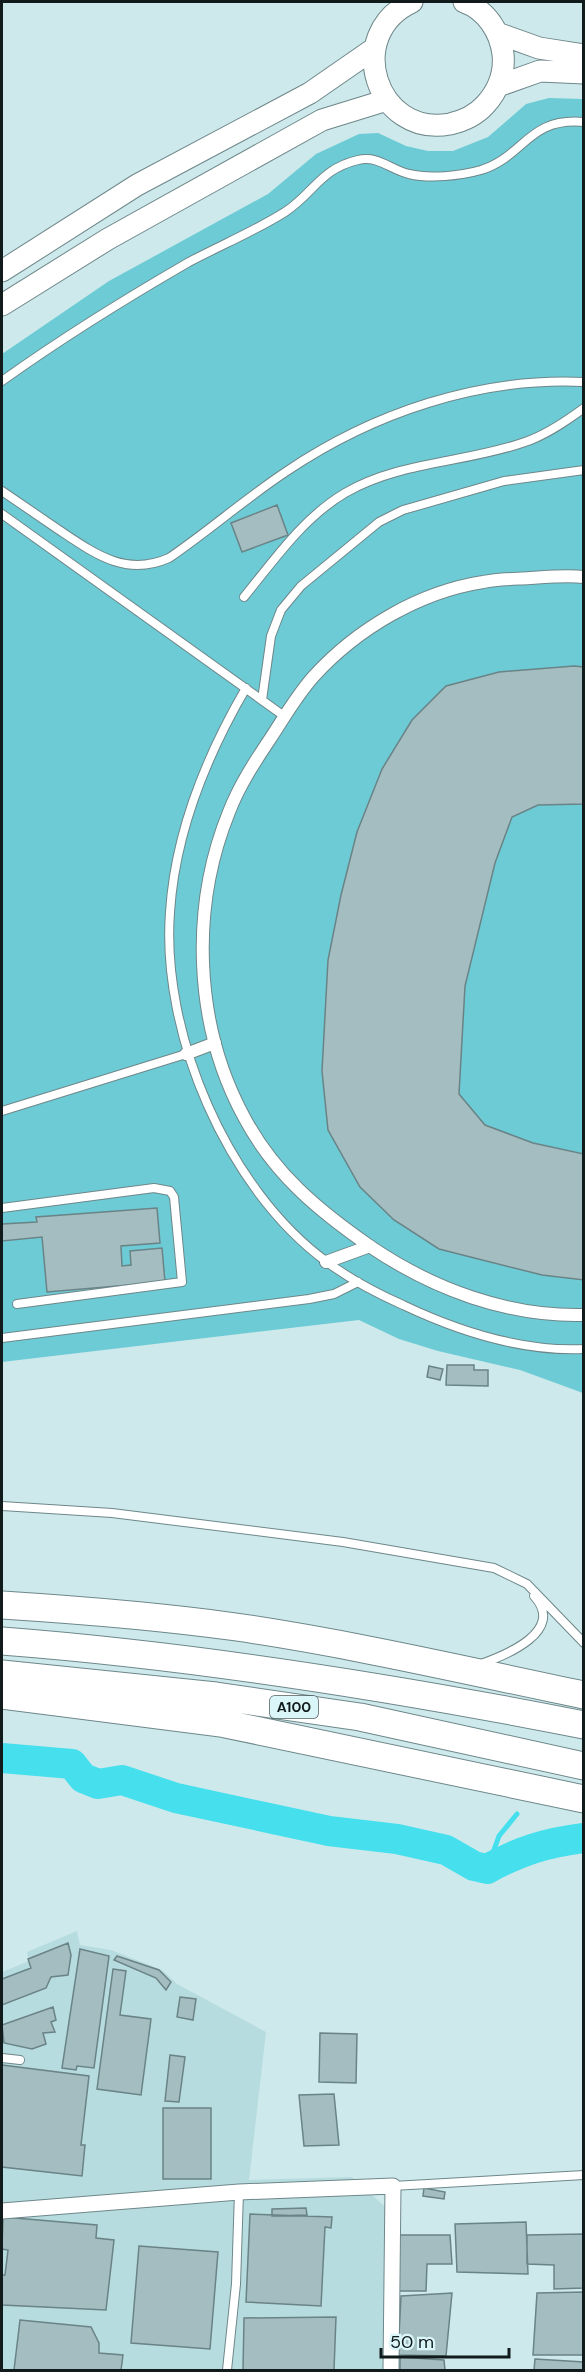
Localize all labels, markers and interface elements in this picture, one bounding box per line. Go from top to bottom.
road number: A100 [270,1696,318,1718]
scale bar [381,2321,508,2359]
text: 50 m [390,2330,434,2354]

